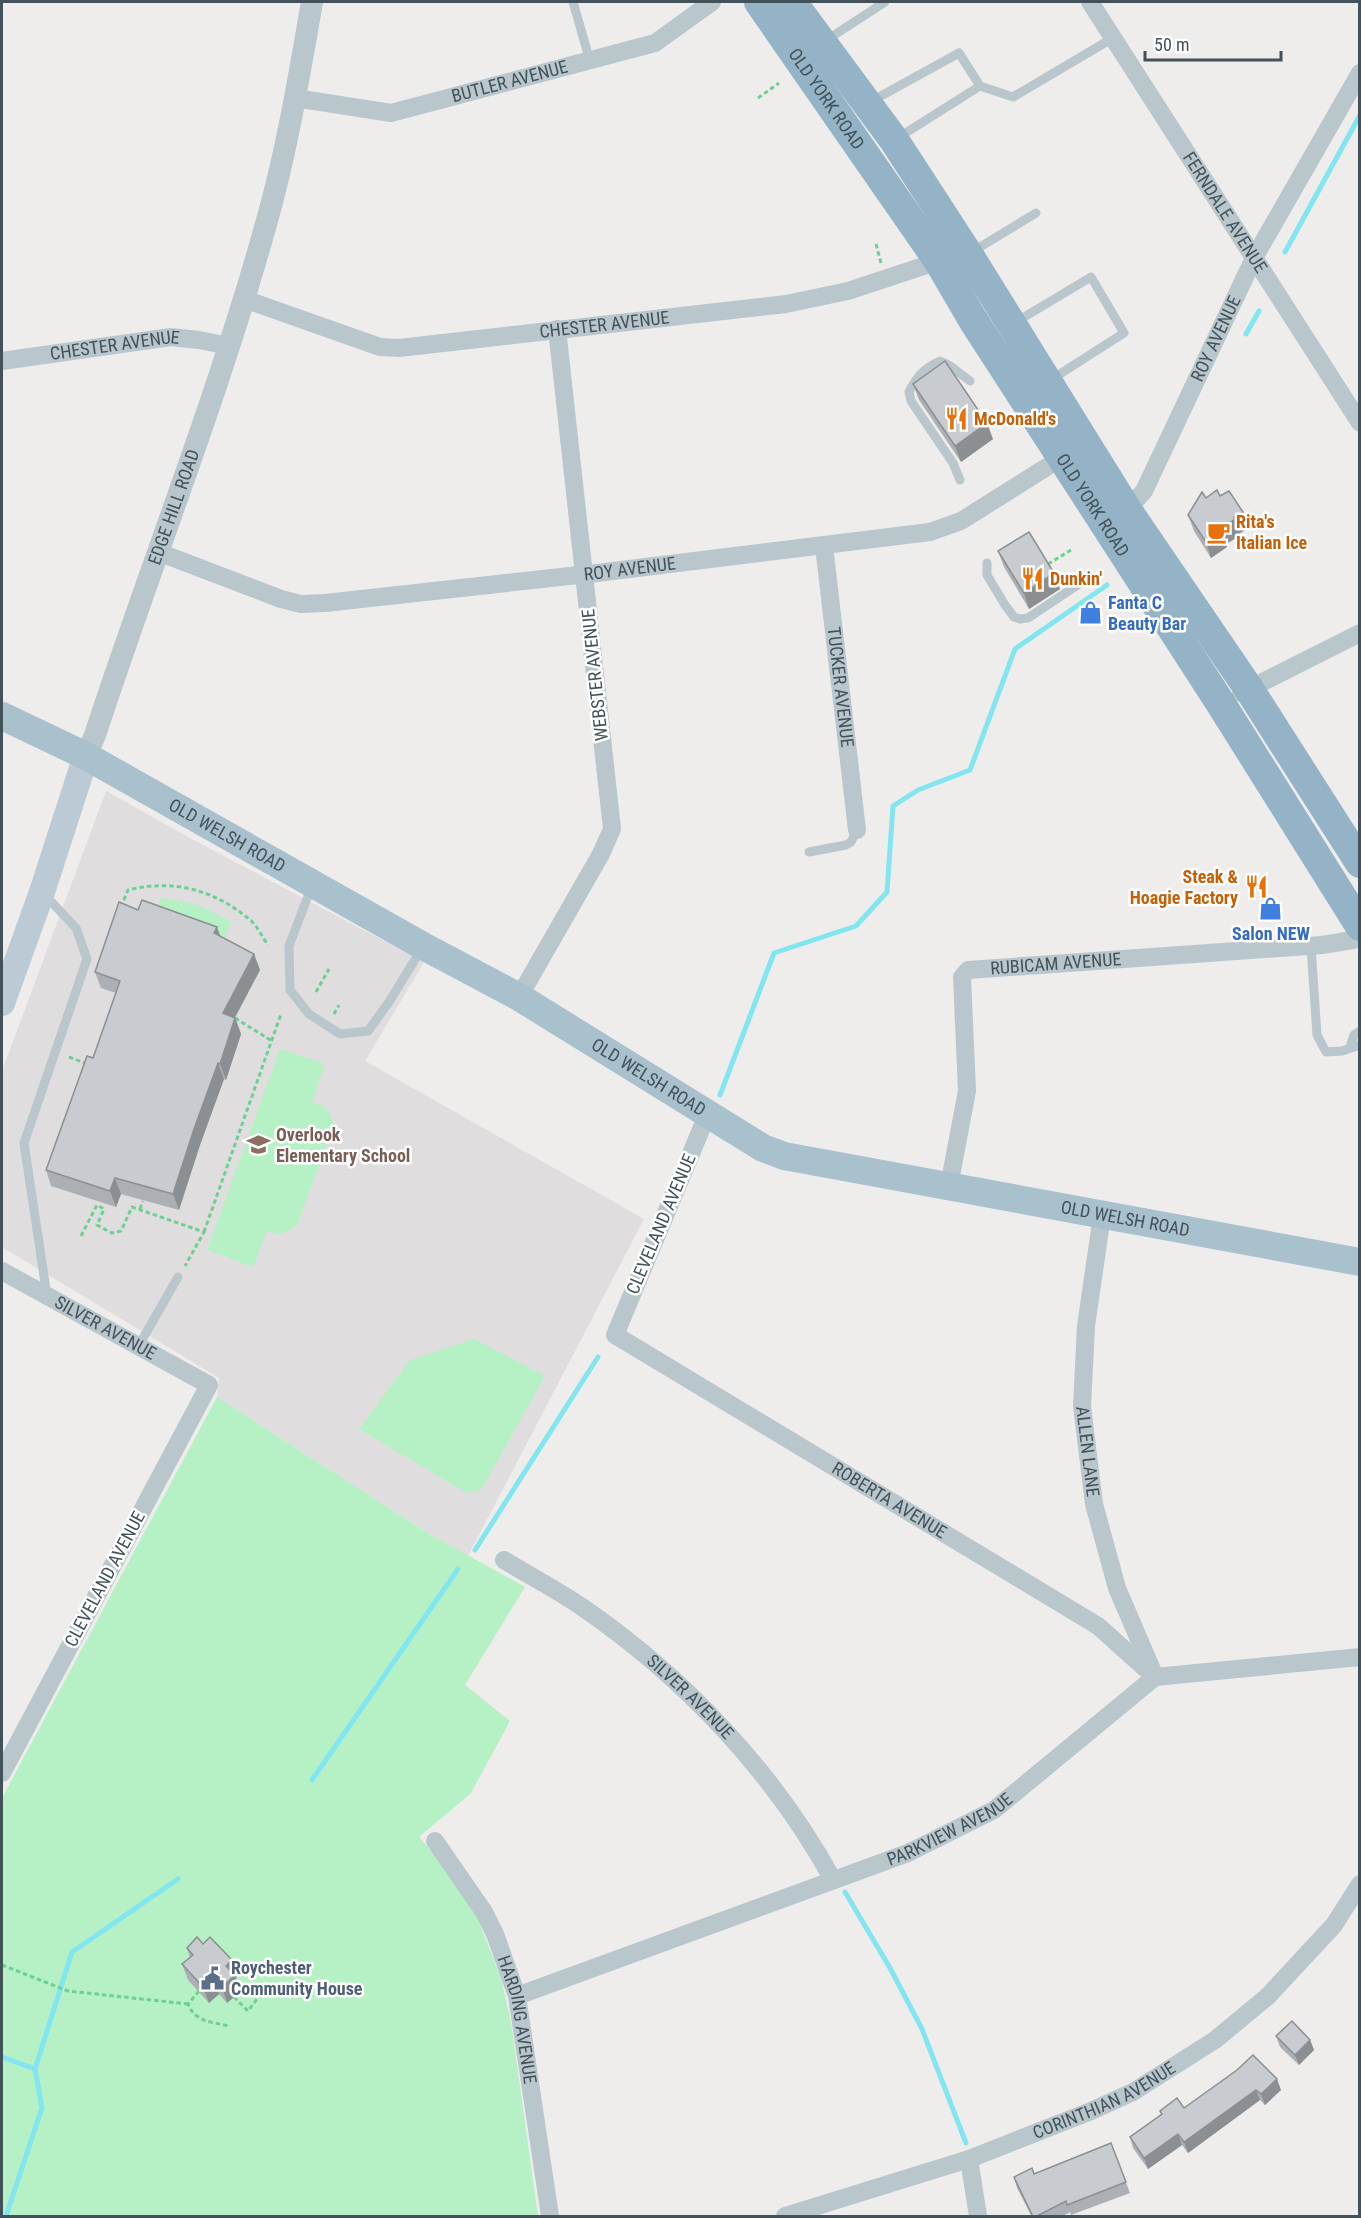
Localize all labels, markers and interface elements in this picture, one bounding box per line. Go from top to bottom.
scale bar [1145,24,1282,62]
text: 50 m [1154,34,1189,55]
street label: OLD YORK ROAD [784,44,869,153]
street label: BUTLER AVENUE [449,56,570,106]
street label: FERNDALE AVENUE [1179,148,1272,277]
street label: ROY AVENUE [1186,292,1245,385]
street label: CHESTER AVENUE [538,306,670,342]
street label: CHESTER AVENUE [49,326,181,364]
restaurant icon: McDonald's [943,406,969,432]
place label: McDonald's [974,408,1056,429]
street label: EDGE HILL ROAD [143,447,203,567]
street label: OLD YORK ROAD [1052,450,1134,560]
place label: Rita's Italian Ice [1236,511,1308,553]
cafe icon: Rita's Italian Ice [1205,519,1231,545]
street label: ROY AVENUE [583,552,677,584]
restaurant icon: Dunkin' [1019,566,1045,592]
place label: Dunkin' [1050,568,1102,589]
place label: Fanta C Beauty Bar [1108,592,1186,634]
shop icon: Fanta C Beauty Bar [1077,600,1103,626]
street label: WEBSTER AVENUE [577,608,612,742]
street label: TUCKER AVENUE [823,626,858,748]
street label: OLD WELSH ROAD [165,794,289,876]
place label: Steak & Hoagie Factory [1130,866,1239,908]
restaurant icon: Steak & Hoagie Factory [1243,874,1269,900]
shop icon: Salon NEW [1258,895,1284,921]
place label: Salon NEW [1232,923,1311,944]
street label: RUBICAM AVENUE [990,948,1122,978]
street label: OLD WELSH ROAD [588,1033,710,1120]
place label: Overlook Elementary School [276,1124,410,1166]
school or university icon: Overlook Elementary School [245,1132,271,1158]
street label: CLEVELAND AVENUE [622,1150,700,1297]
street label: OLD WELSH ROAD [1059,1196,1191,1240]
street label: SILVER AVENUE [51,1291,160,1364]
street label: ALLEN LANE [1072,1405,1104,1498]
street label: ROBERTA AVENUE [828,1457,951,1542]
street label: CLEVELAND AVENUE [60,1507,149,1650]
street label: SILVER AVENUE [643,1650,738,1743]
street label: PARKVIEW AVENUE [884,1788,1017,1870]
street label: HARDING AVENUE [493,1953,541,2085]
place label: Roychester Community House [231,1957,363,1999]
public building icon: Roychester Community House [200,1965,226,1991]
street label: CORINTHIAN AVENUE [1030,2057,1179,2143]

